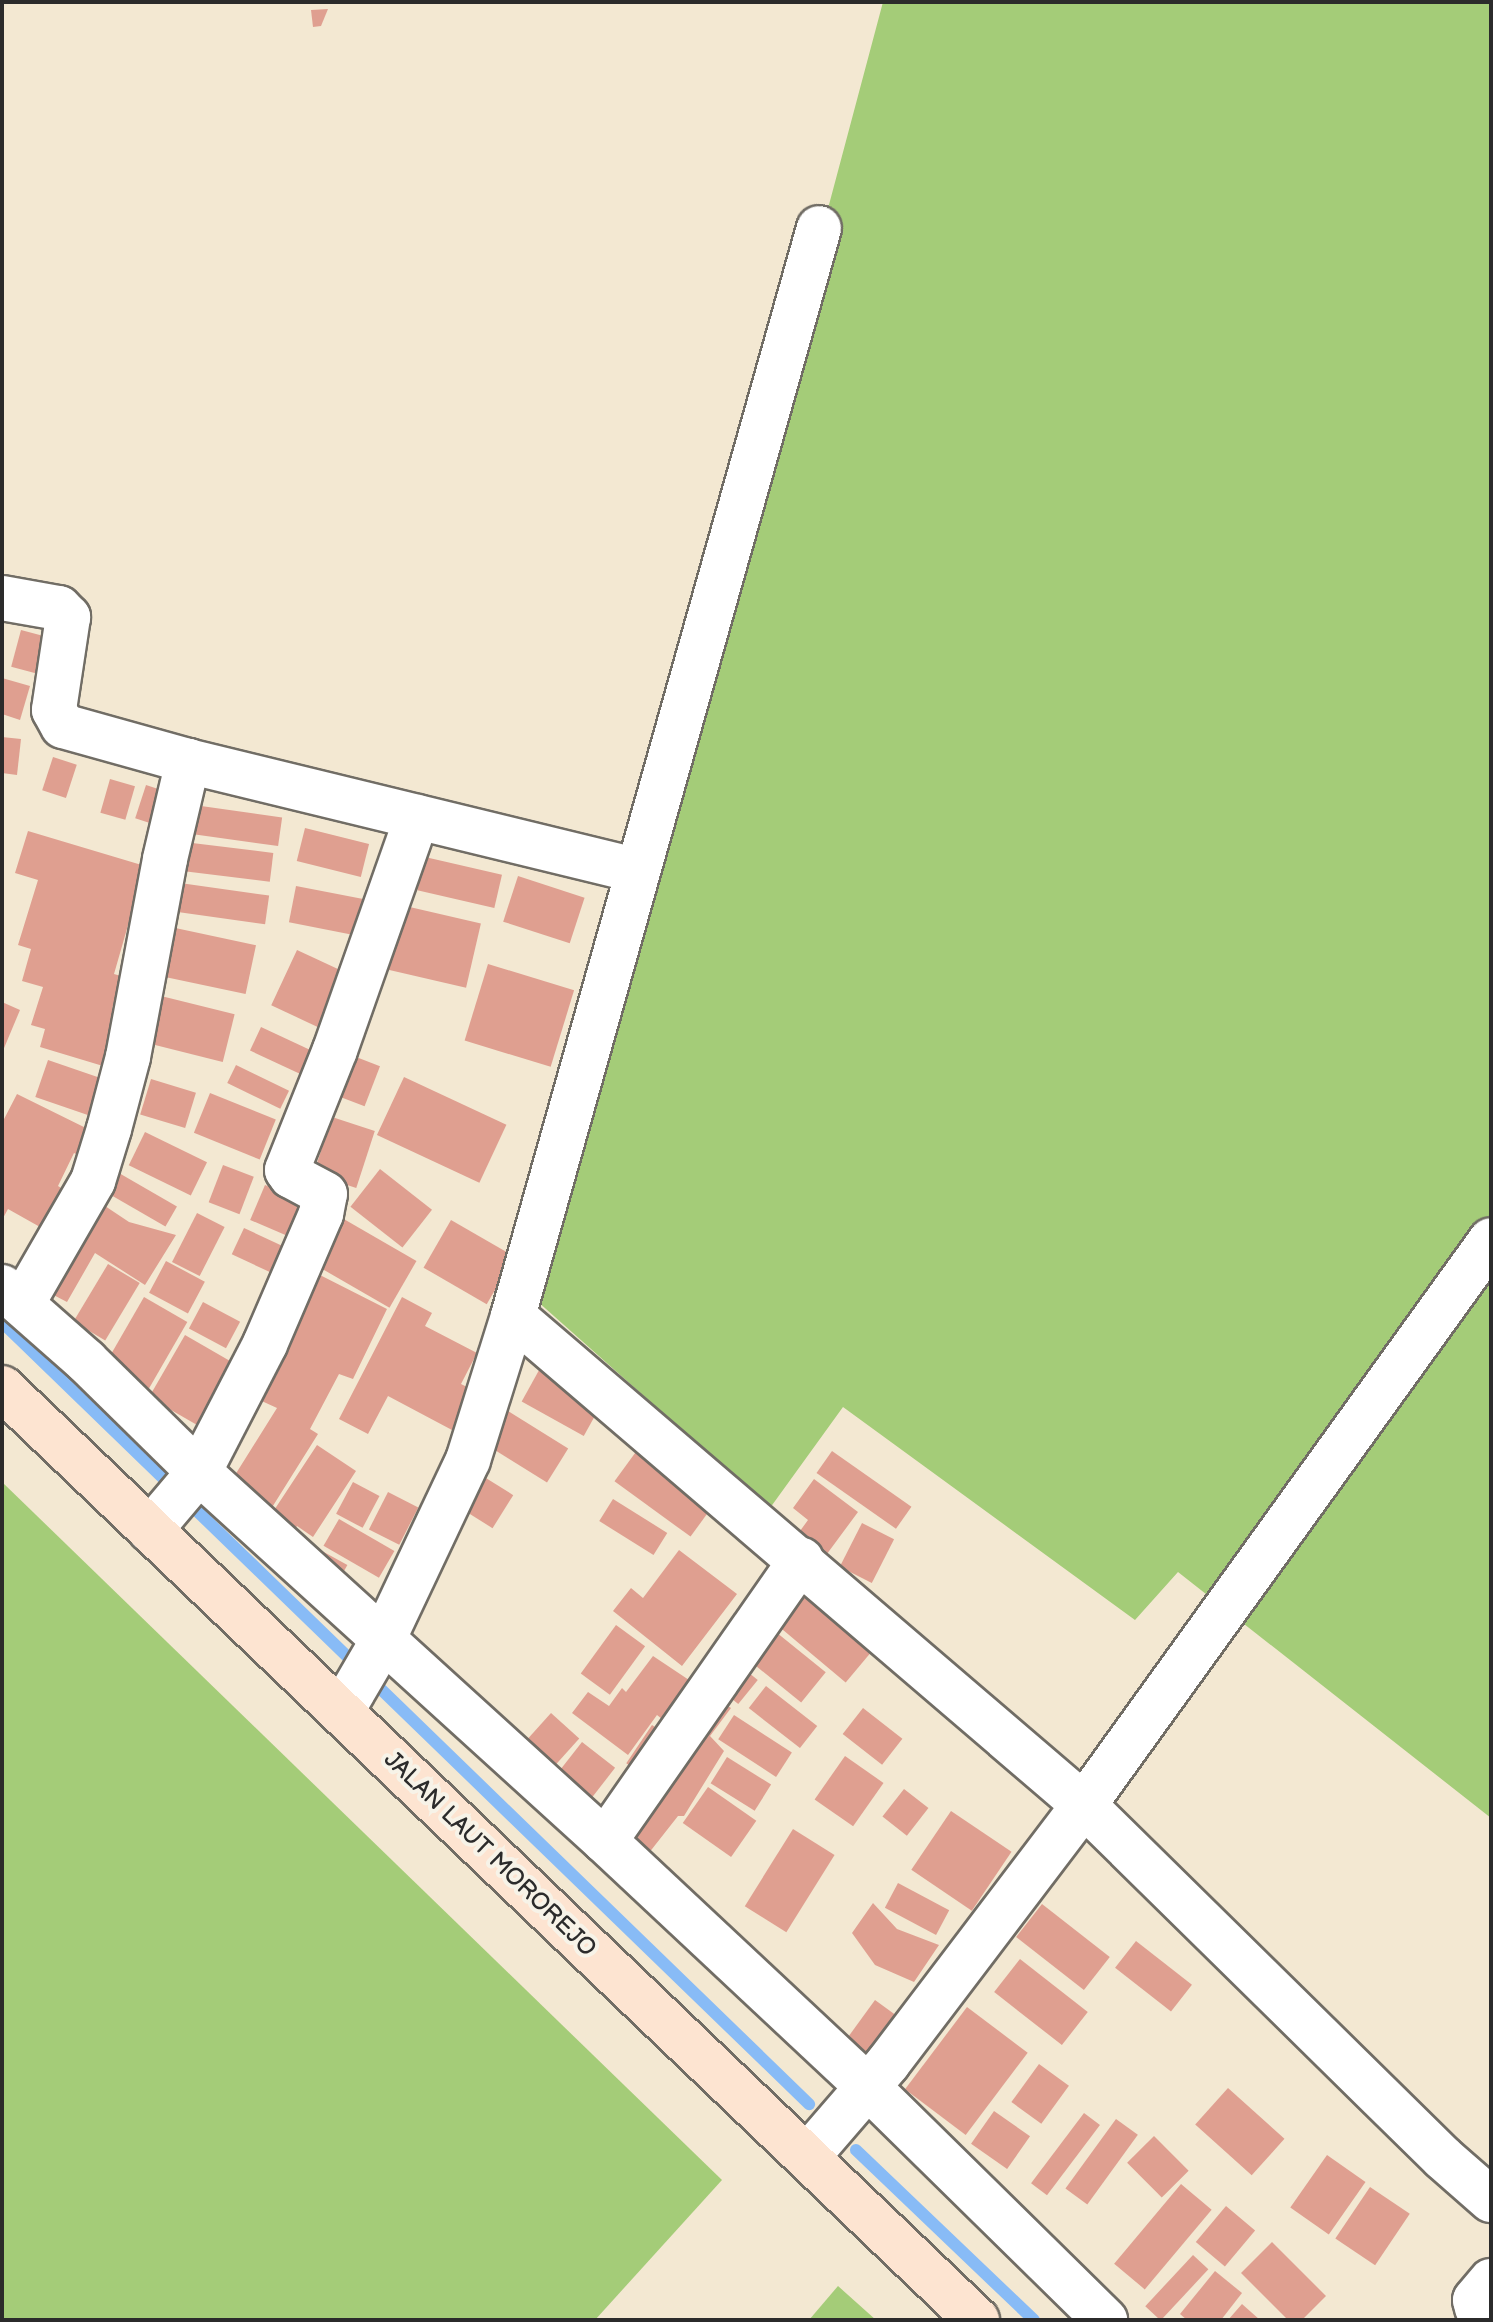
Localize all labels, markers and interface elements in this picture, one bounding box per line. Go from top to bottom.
street label: JALAN LAUT MOROREJO [378,1745,602,1963]

